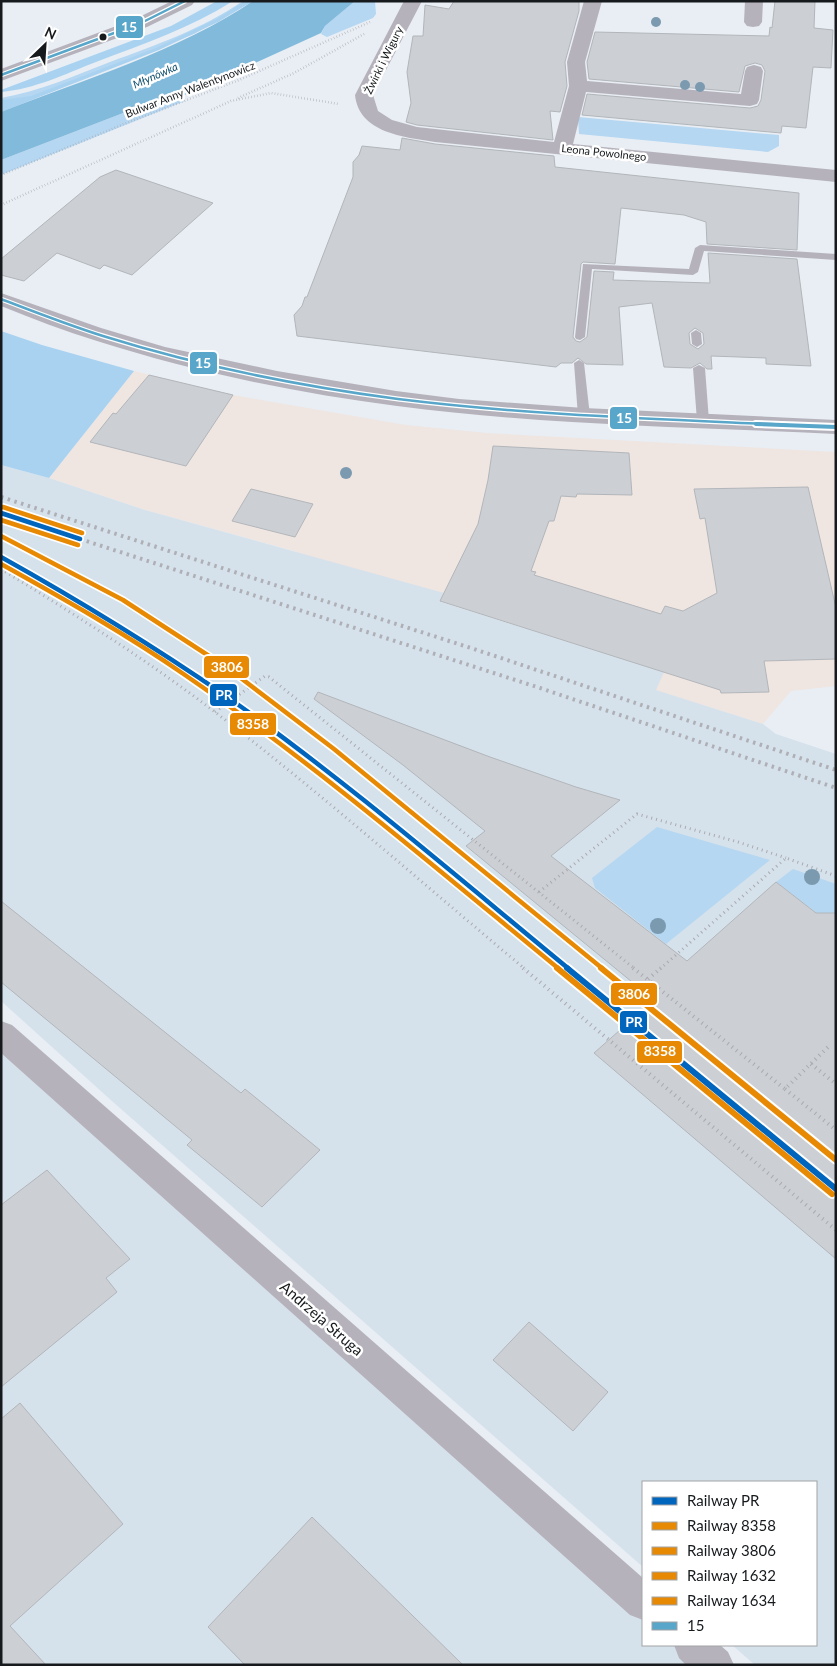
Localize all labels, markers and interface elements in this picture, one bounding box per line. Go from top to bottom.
line badge: 15 [115,15,144,39]
text: 15 [121,18,137,35]
north arrow [20,20,70,70]
text: N [42,23,59,43]
street label: Żwirki i Wigury [361,24,405,96]
unlabelled marker [98,32,108,42]
street label: Bulwar Anny Walentynowicz [123,58,257,120]
water label: Młynówka [130,59,180,91]
street label: Leona Powolnego [561,141,647,163]
line badge: 15 [189,351,218,375]
text: 15 [195,354,211,371]
line badge: 15 [609,406,638,430]
text: 15 [616,409,632,426]
line badge: 3806 [203,655,250,679]
text: 3806 [211,658,243,675]
line badge: PR [209,683,238,707]
text: PR [215,686,234,703]
line badge: 8358 [229,712,277,736]
text: 8358 [237,715,269,732]
line badge: 3806 [610,982,658,1006]
text: 3806 [618,985,650,1002]
line badge: PR [619,1010,648,1034]
text: PR [625,1013,644,1030]
line badge: 8358 [636,1040,683,1064]
text: 8358 [644,1042,676,1059]
street label: Andrzeja Struga [277,1277,367,1359]
legend [642,1481,817,1646]
text: Railway PR [687,1491,760,1509]
text: Railway 8358 [687,1516,776,1534]
text: Railway 3806 [687,1541,776,1559]
text: Railway 1632 [687,1566,776,1584]
text: Railway 1634 [687,1591,776,1609]
text: 15 [687,1616,704,1634]

